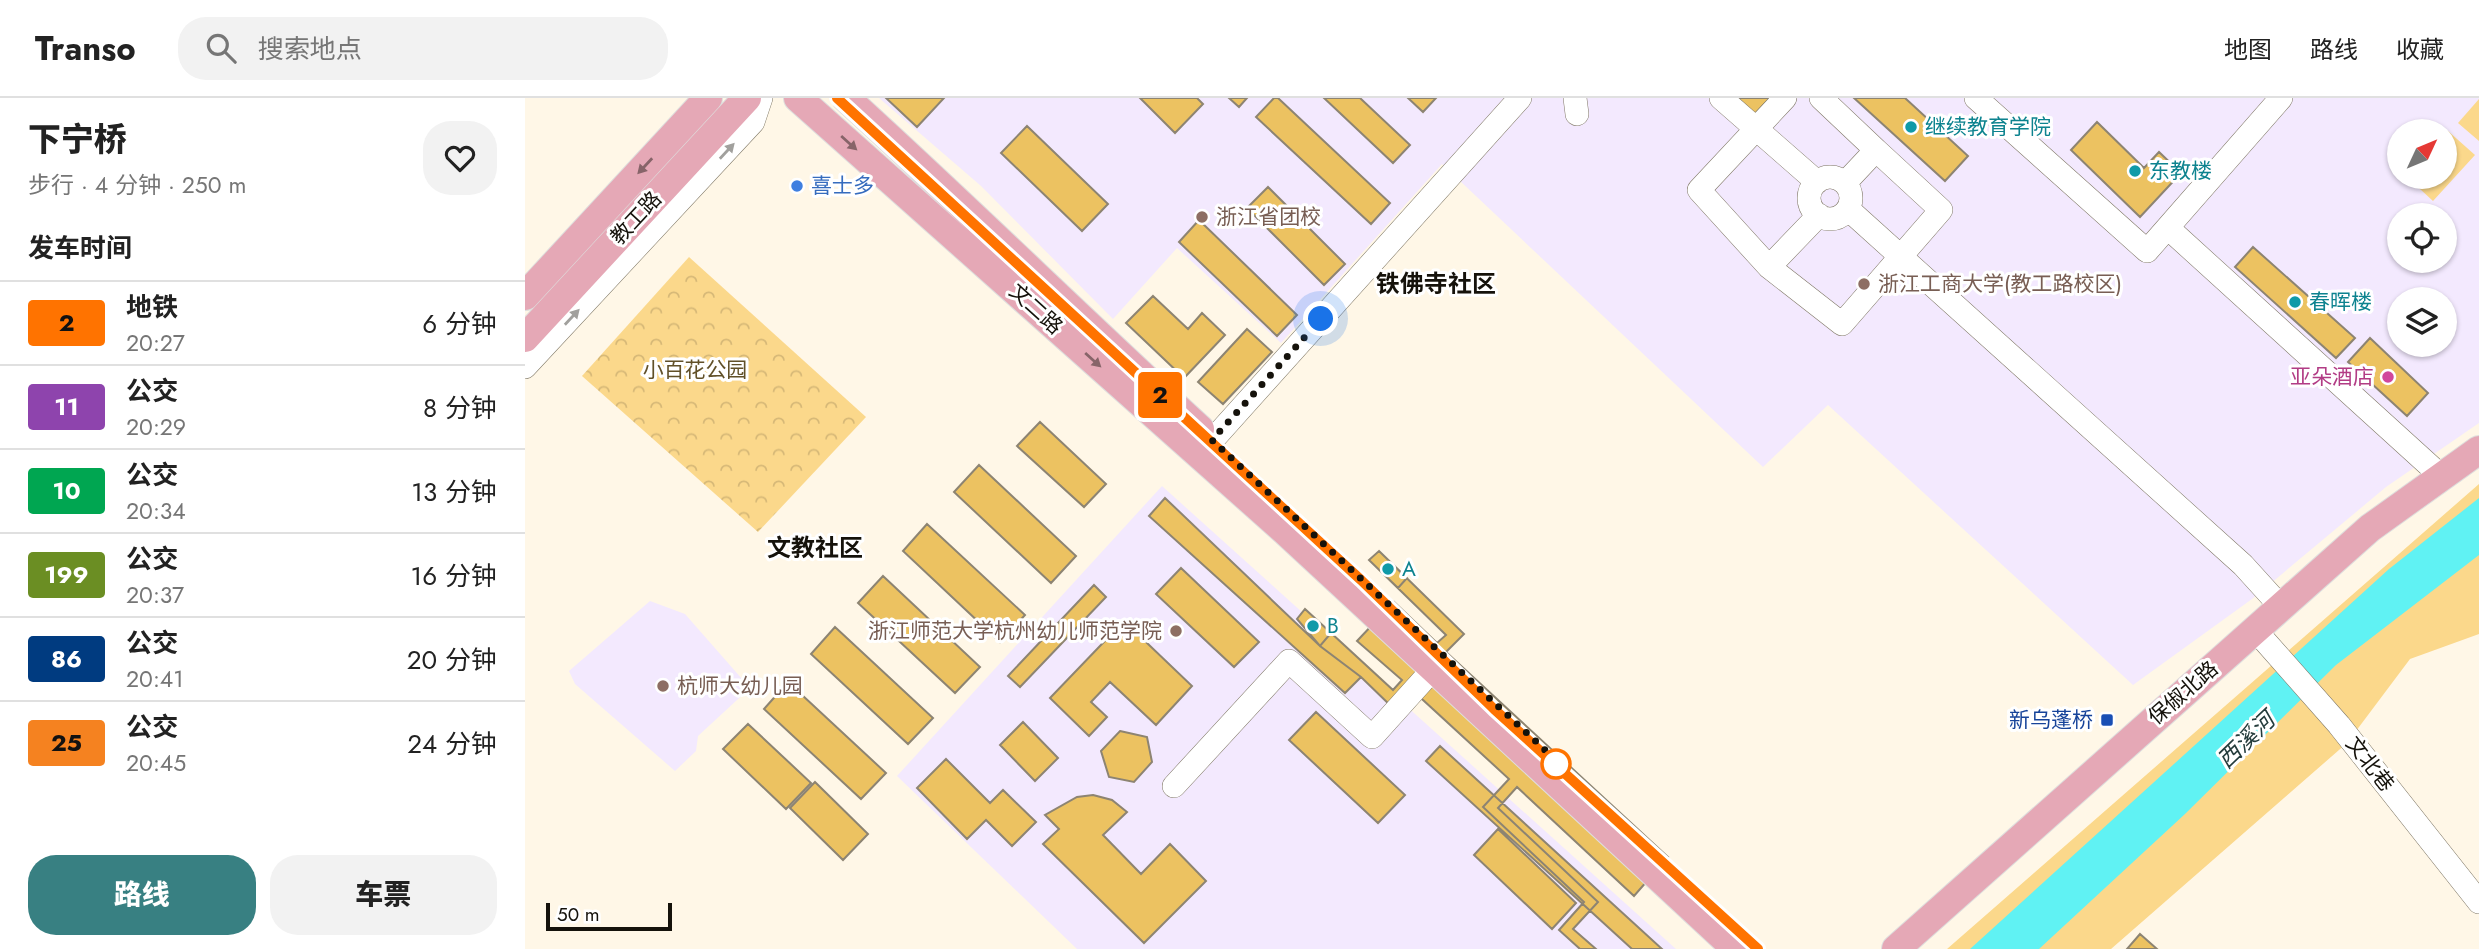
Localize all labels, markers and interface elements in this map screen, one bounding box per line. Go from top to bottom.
search box [178,17,668,80]
text: Transo [35,25,136,72]
icon: search [202,29,240,67]
text: 搜索地点 [258,30,362,68]
text: 地图 [2224,32,2272,67]
text: 路线 [2310,32,2358,67]
text: 收藏 [2396,32,2444,67]
place label: 继续教育学院 [1925,112,2051,142]
text: 下宁桥 [28,116,127,163]
marker: 继续教育学院 [1903,119,1919,135]
north arrow [2387,119,2457,189]
map controls [2387,119,2457,357]
button: heart [423,121,497,195]
one-way arrow [840,135,858,151]
one-way arrow [718,143,734,160]
place label: 东教楼 [2149,156,2212,186]
one-way arrow [638,157,654,174]
marker: 东教楼 [2127,163,2143,179]
text: 步行 · 4 分钟 · 250 m [28,168,246,202]
place label: 喜士多 [811,171,874,201]
marker: 喜士多 [789,178,805,194]
street label: 教工路 [604,185,668,251]
place label: 浙江省团校 [1216,202,1321,232]
button: locate [2387,203,2457,273]
marker: 浙江省团校 [1194,209,1210,225]
text: 发车时间 [28,229,132,267]
district label: 铁佛寺社区 [1376,266,1496,301]
place label: 浙江工商大学(教工路校区) [1878,269,2122,299]
marker: 浙江工商大学(教工路校区) [1856,276,1872,292]
street label: 文二路 [1003,277,1069,341]
place label: 春晖楼 [2309,287,2372,317]
button: layers [2387,287,2457,357]
text: 地铁 [126,288,178,326]
marker: 春晖楼 [2287,294,2303,310]
your location [1303,301,1338,336]
text: 2 [59,305,74,340]
text: 6 分钟 [422,305,497,343]
one-way arrow [563,309,579,326]
text: 20:27 [126,326,185,360]
one-way arrow [1084,351,1101,367]
park label: 小百花公园 [643,355,748,385]
place label: 亚朵酒店 [2290,362,2374,392]
marker: 亚朵酒店 [2380,369,2396,385]
text: 公交 [126,372,178,410]
line badge: 2 [1137,372,1183,418]
text: 2 [1152,377,1168,412]
text: 11 [54,389,79,424]
text: 8 分钟 [423,389,497,427]
text: 20:29 [126,410,186,444]
text: 公交 [126,456,178,494]
text: 10 [52,473,81,508]
text: 13 分钟 [411,473,497,511]
text: 20:34 [126,494,186,528]
district label: 文教社区 [767,530,863,565]
text: 公交 [126,540,178,578]
place label: A [1402,554,1416,584]
text: 199 [44,557,89,592]
text: 16 分钟 [411,557,497,595]
marker: A [1380,561,1396,577]
text: 20:37 [126,578,184,612]
place label: B [1327,611,1339,641]
place label: 浙江师范大学杭州幼儿师范学院 [868,616,1162,646]
marker: B [1305,618,1321,634]
marker: 浙江师范大学杭州幼儿师范学院 [1168,623,1184,639]
text: 公交 [126,624,178,662]
text: 86 [51,641,82,676]
text: 20 分钟 [407,641,497,679]
street label: 保俶北路 [2141,654,2225,732]
text: 20:41 [126,662,184,696]
place label: 杭师大幼儿园 [677,671,803,701]
marker: 杭师大幼儿园 [655,678,671,694]
water label: 西溪河 [2209,701,2286,776]
place label: 新乌蓬桥 [2009,705,2093,735]
text: 公交 [126,708,178,746]
marker: 新乌蓬桥 [2099,712,2115,728]
text: 25 [51,725,82,760]
text: 24 分钟 [407,725,497,763]
street label: 文北巷 [2339,730,2401,798]
text: 20:45 [126,746,186,780]
unlabelled marker [1541,749,1571,779]
button: 路线 [28,855,256,935]
button: 车票 [270,855,497,935]
scale bar [546,900,672,932]
text: 50 m [557,901,600,928]

